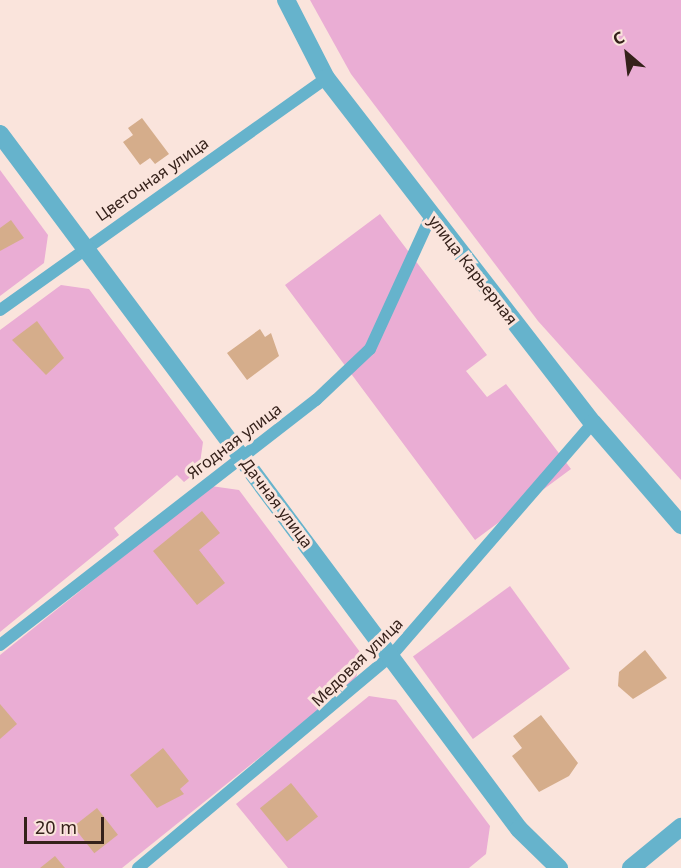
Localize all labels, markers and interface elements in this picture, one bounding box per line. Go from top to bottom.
north arrow [597,24,657,84]
text: С [609,26,628,50]
street label: Цветочная улица [92,133,212,225]
street label: улица Карьерная [424,212,522,328]
street label: Ягодная улица [183,399,285,483]
street label: Дачная улица [237,454,317,552]
street label: Медовая улица [308,614,406,710]
scale bar [27,805,106,843]
text: 20 m [35,815,77,839]

